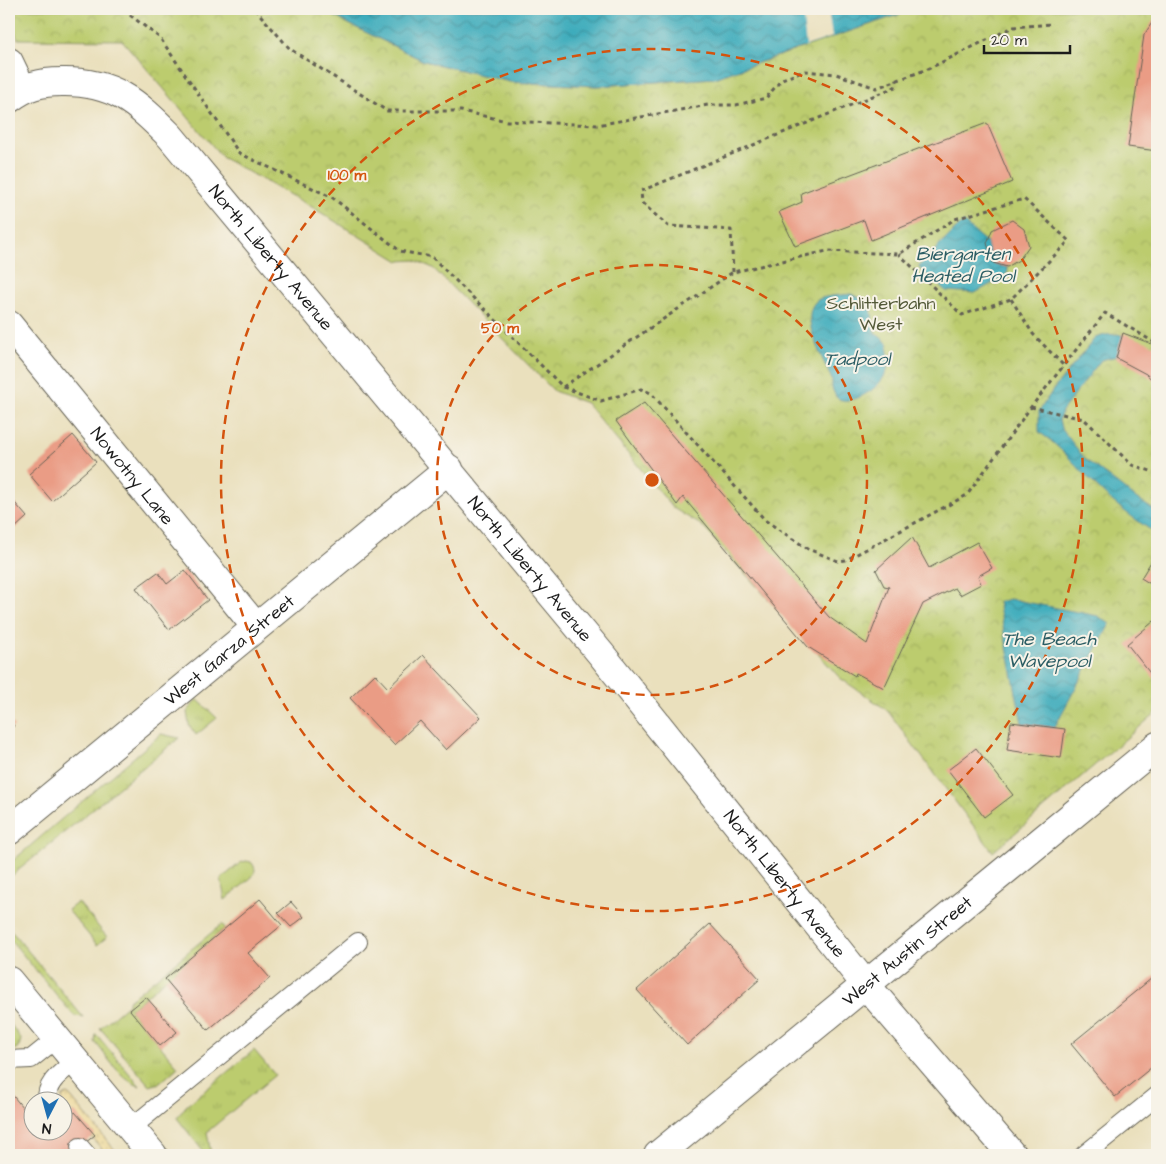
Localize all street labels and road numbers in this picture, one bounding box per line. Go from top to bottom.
street label: North Liberty Avenue [203,180,339,336]
street label: Nowotny Lane [84,422,180,531]
street label: North Liberty Avenue [462,491,598,648]
street label: West Garza Street [159,589,301,712]
street label: North Liberty Avenue [718,805,851,963]
street label: West Austin Street [837,890,978,1012]

